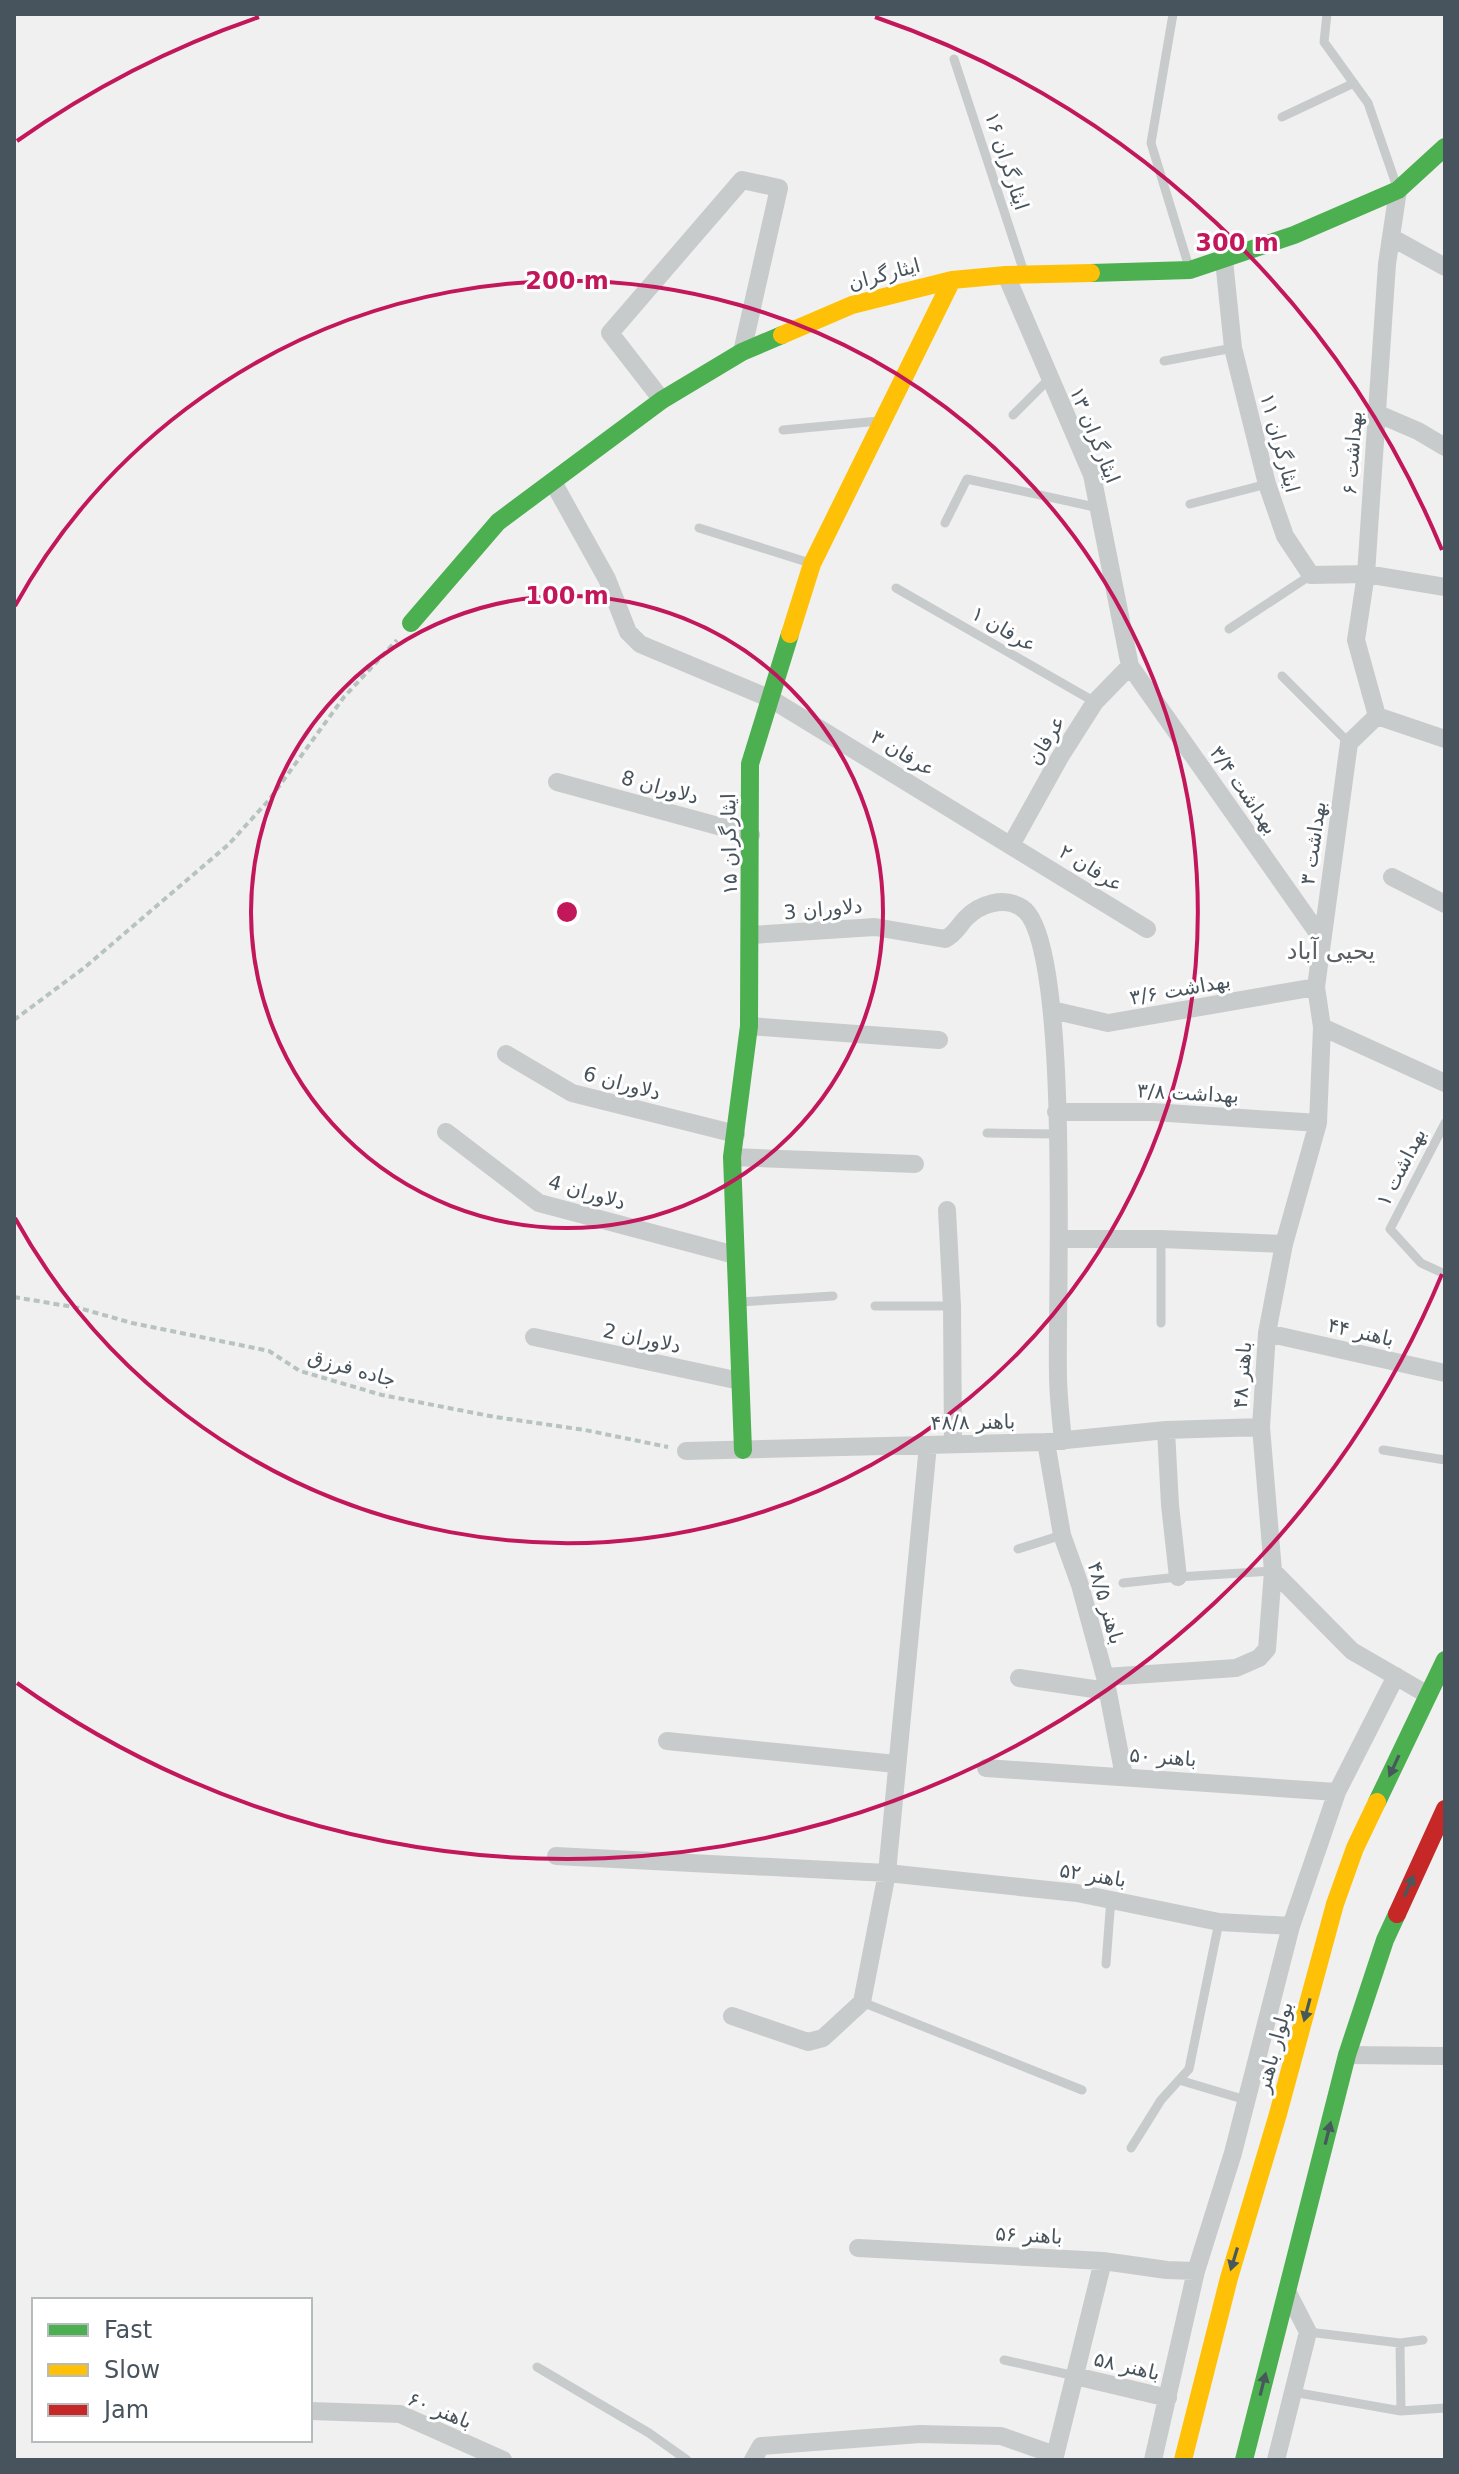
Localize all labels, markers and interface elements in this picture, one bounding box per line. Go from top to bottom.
street label: ایثارگران ۱۶ [980,109,1034,213]
text: 300 m [1195,229,1279,257]
street label: ایثارگران [845,253,923,295]
text: 200 m [525,267,609,295]
street label: ایثارگران ۱۳ [1065,383,1125,487]
street label: ایثارگران ۱۱ [1255,391,1305,495]
street label: بهداشت ۶ [1337,410,1367,496]
text: 100 m [525,582,609,610]
street label: عرفان ۱ [968,601,1040,657]
street label: عرفان [1022,711,1070,769]
street label: عرفان ۳ [867,725,939,781]
street label: بهداشت ۳/۴ [1205,741,1283,839]
street label: دلاوران 8 [619,765,701,809]
street label: ایثارگران ۱۵ [716,793,742,895]
street label: بهداشت ۳ [1295,800,1331,886]
street label: عرفان ۲ [1055,839,1127,897]
street label: دلاوران 3 [783,894,863,924]
centre of rings [553,898,581,926]
district label: یحیی آباد [1287,936,1375,965]
street label: بهداشت ۳/۶ [1128,968,1232,1010]
street label: دلاوران 6 [581,1061,663,1105]
street label: بهداشت ۳/۸ [1137,1078,1239,1108]
street label: بهداشت ۱ [1371,1124,1431,1210]
street label: دلاوران 4 [546,1170,628,1214]
street label: باهنر ۴۴ [1326,1313,1396,1351]
street label: دلاوران 2 [601,1318,683,1358]
street label: باهنر ۴۸ [1228,1341,1256,1409]
street label: جاده فرزق [305,1344,399,1392]
street label: باهنر ۴۸/۸ [930,1409,1016,1435]
street label: باهنر ۴۸/۵ [1083,1559,1129,1647]
street label: باهنر ۵۰ [1129,1743,1197,1771]
one-way arrow [1387,1754,1401,1777]
street label: باهنر ۵۲ [1058,1858,1128,1892]
one-way arrow [1402,1874,1416,1898]
one-way arrow [1300,1997,1312,2022]
street label: بولوار باهنر [1250,1999,1298,2096]
one-way arrow [1322,2120,1334,2145]
street label: باهنر ۵۶ [995,2221,1063,2249]
one-way arrow [1227,2248,1240,2272]
legend [32,2298,312,2442]
text: Fast [104,2316,152,2344]
street label: باهنر ۵۸ [1092,2347,1162,2385]
text: Slow [104,2356,160,2384]
one-way arrow [1258,2372,1270,2397]
street label: باهنر ۶۰ [404,2386,476,2434]
text: Jam [102,2396,149,2424]

